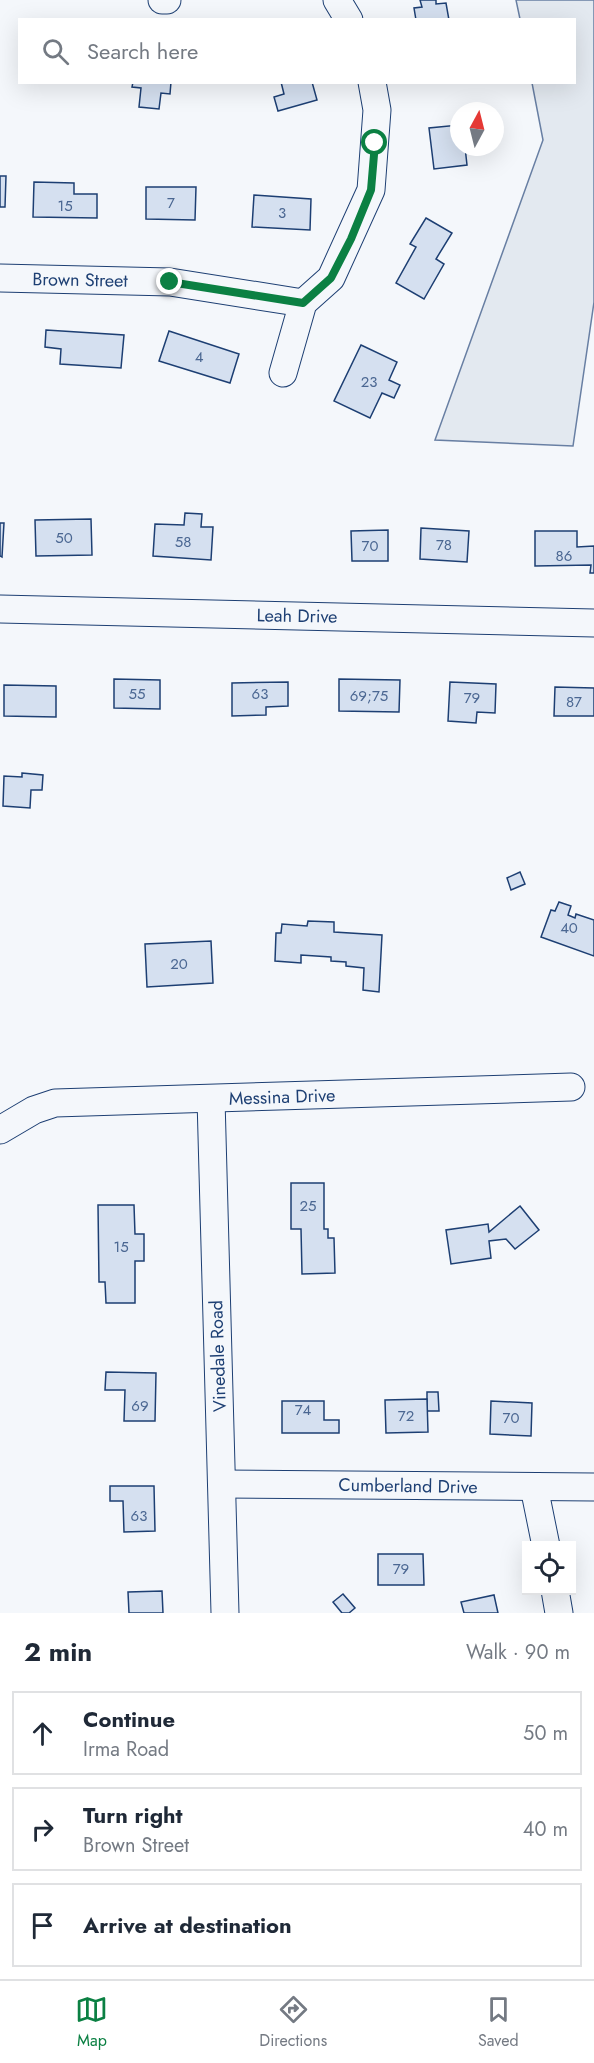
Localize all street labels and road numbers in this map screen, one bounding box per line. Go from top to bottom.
street label: Brown Street [32,266,129,294]
street label: Leah Drive [256,602,338,630]
street label: Messina Drive [228,1082,336,1112]
street label: Vinedale Road [203,1300,233,1412]
street label: Cumberland Drive [338,1472,478,1500]

